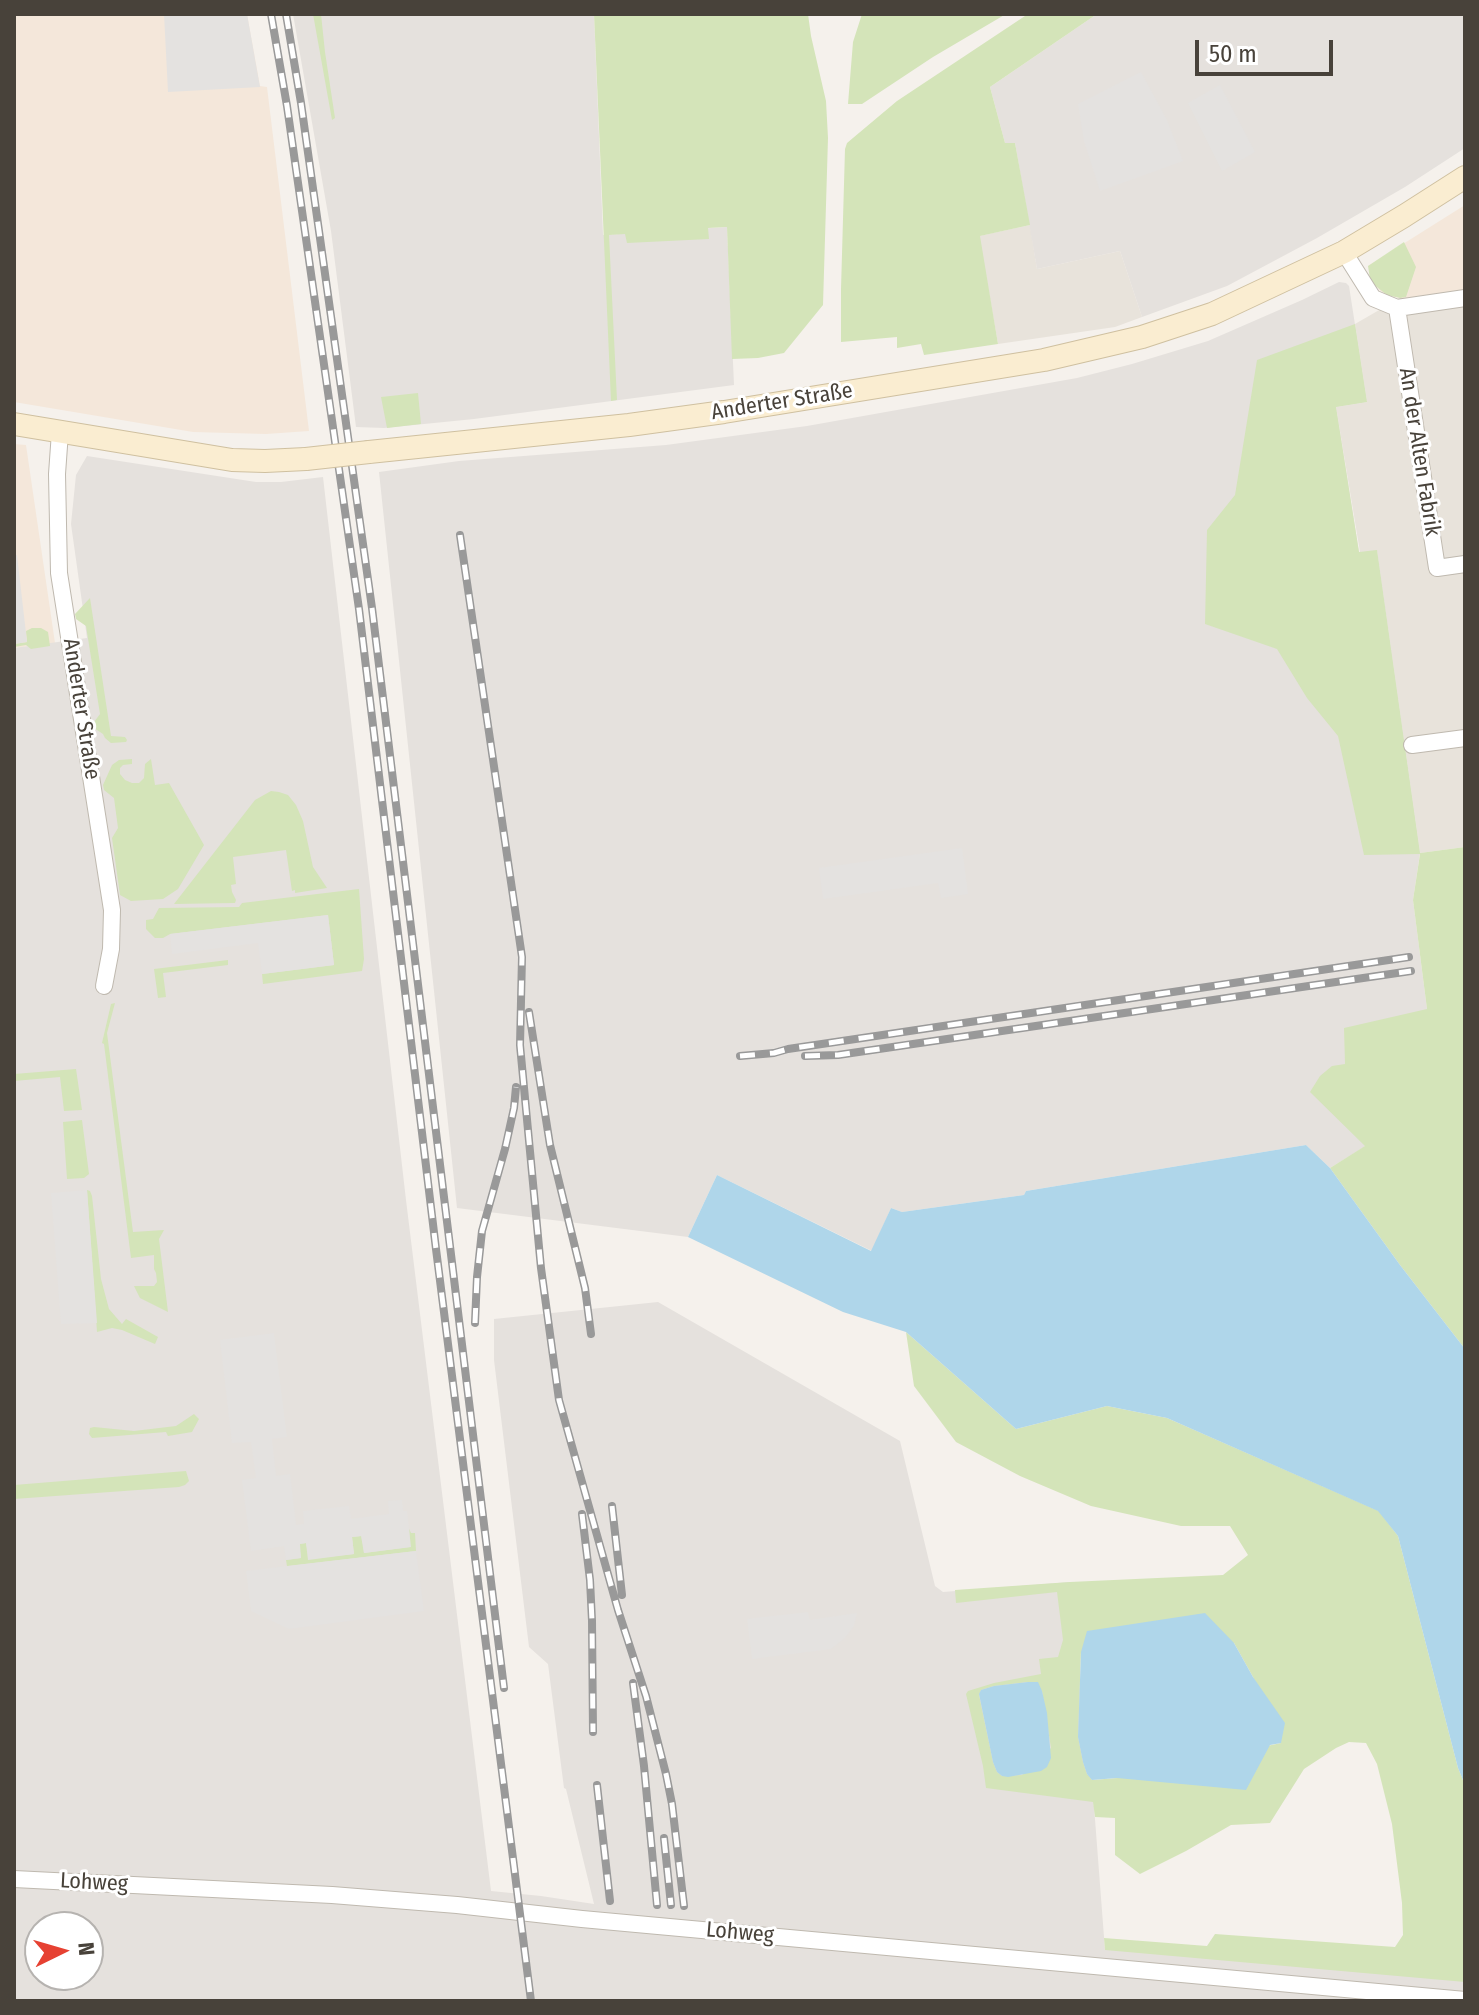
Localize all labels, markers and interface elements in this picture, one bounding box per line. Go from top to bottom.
scale bar [1199,24,1337,74]
text: 50 m [1209,40,1257,68]
street label: An der Alten Fabrik [1393,366,1445,538]
street label: Anderter Straße [710,378,854,426]
street label: Anderter Straße [57,637,105,781]
street label: Lohweg [59,1868,129,1898]
north arrow [24,1911,104,1991]
street label: Lohweg [705,1917,775,1949]
text: N [72,1941,100,1957]

